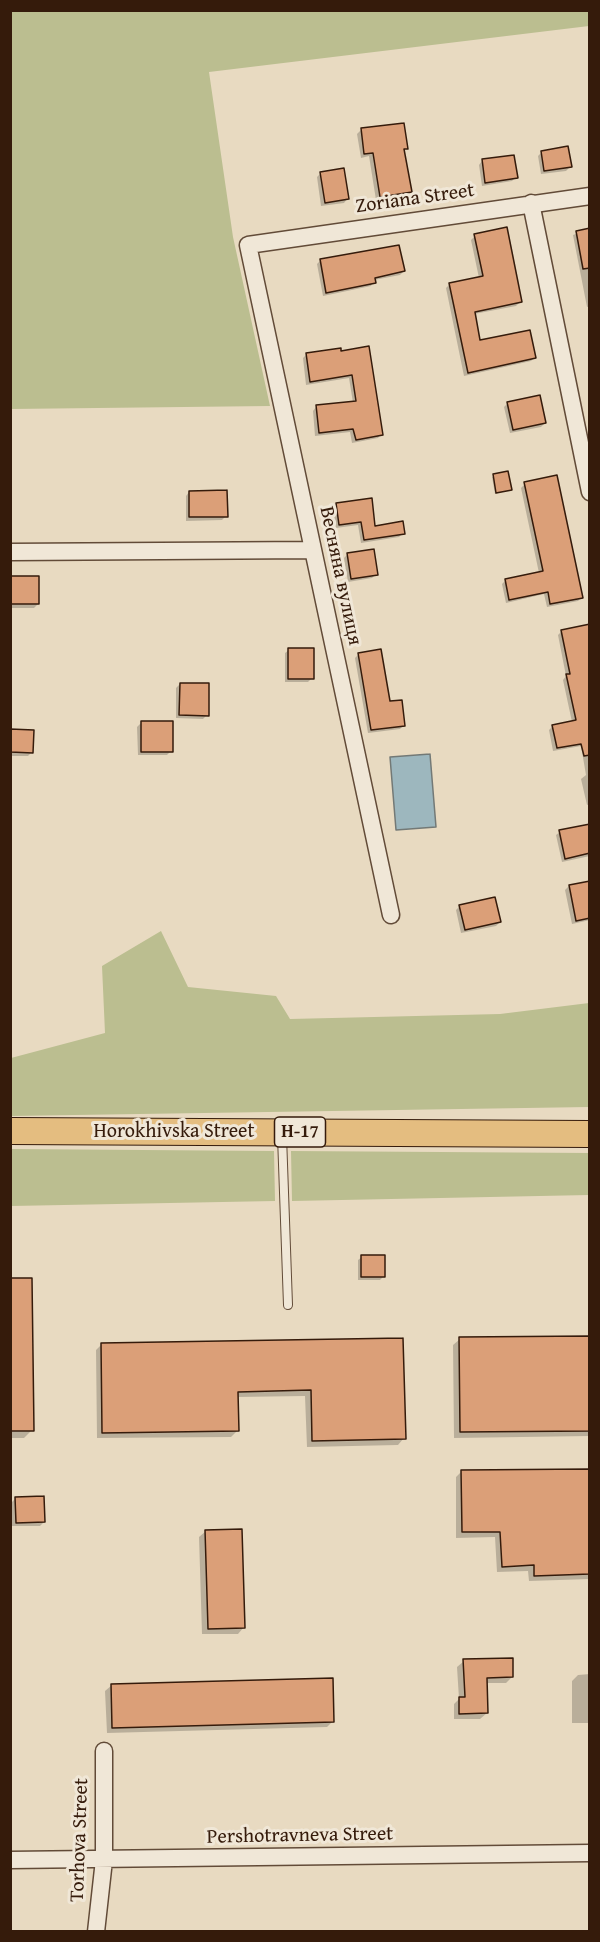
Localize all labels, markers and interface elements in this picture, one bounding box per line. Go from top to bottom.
street label: Zoriana Street [354,179,476,219]
street label: Весняна вулиця [314,504,366,648]
road number: Н-17 [274,1117,326,1147]
street label: Horokhivska Street [93,1120,255,1144]
street label: Torhova Street [66,1778,94,1902]
street label: Pershotravneva Street [207,1822,393,1850]

